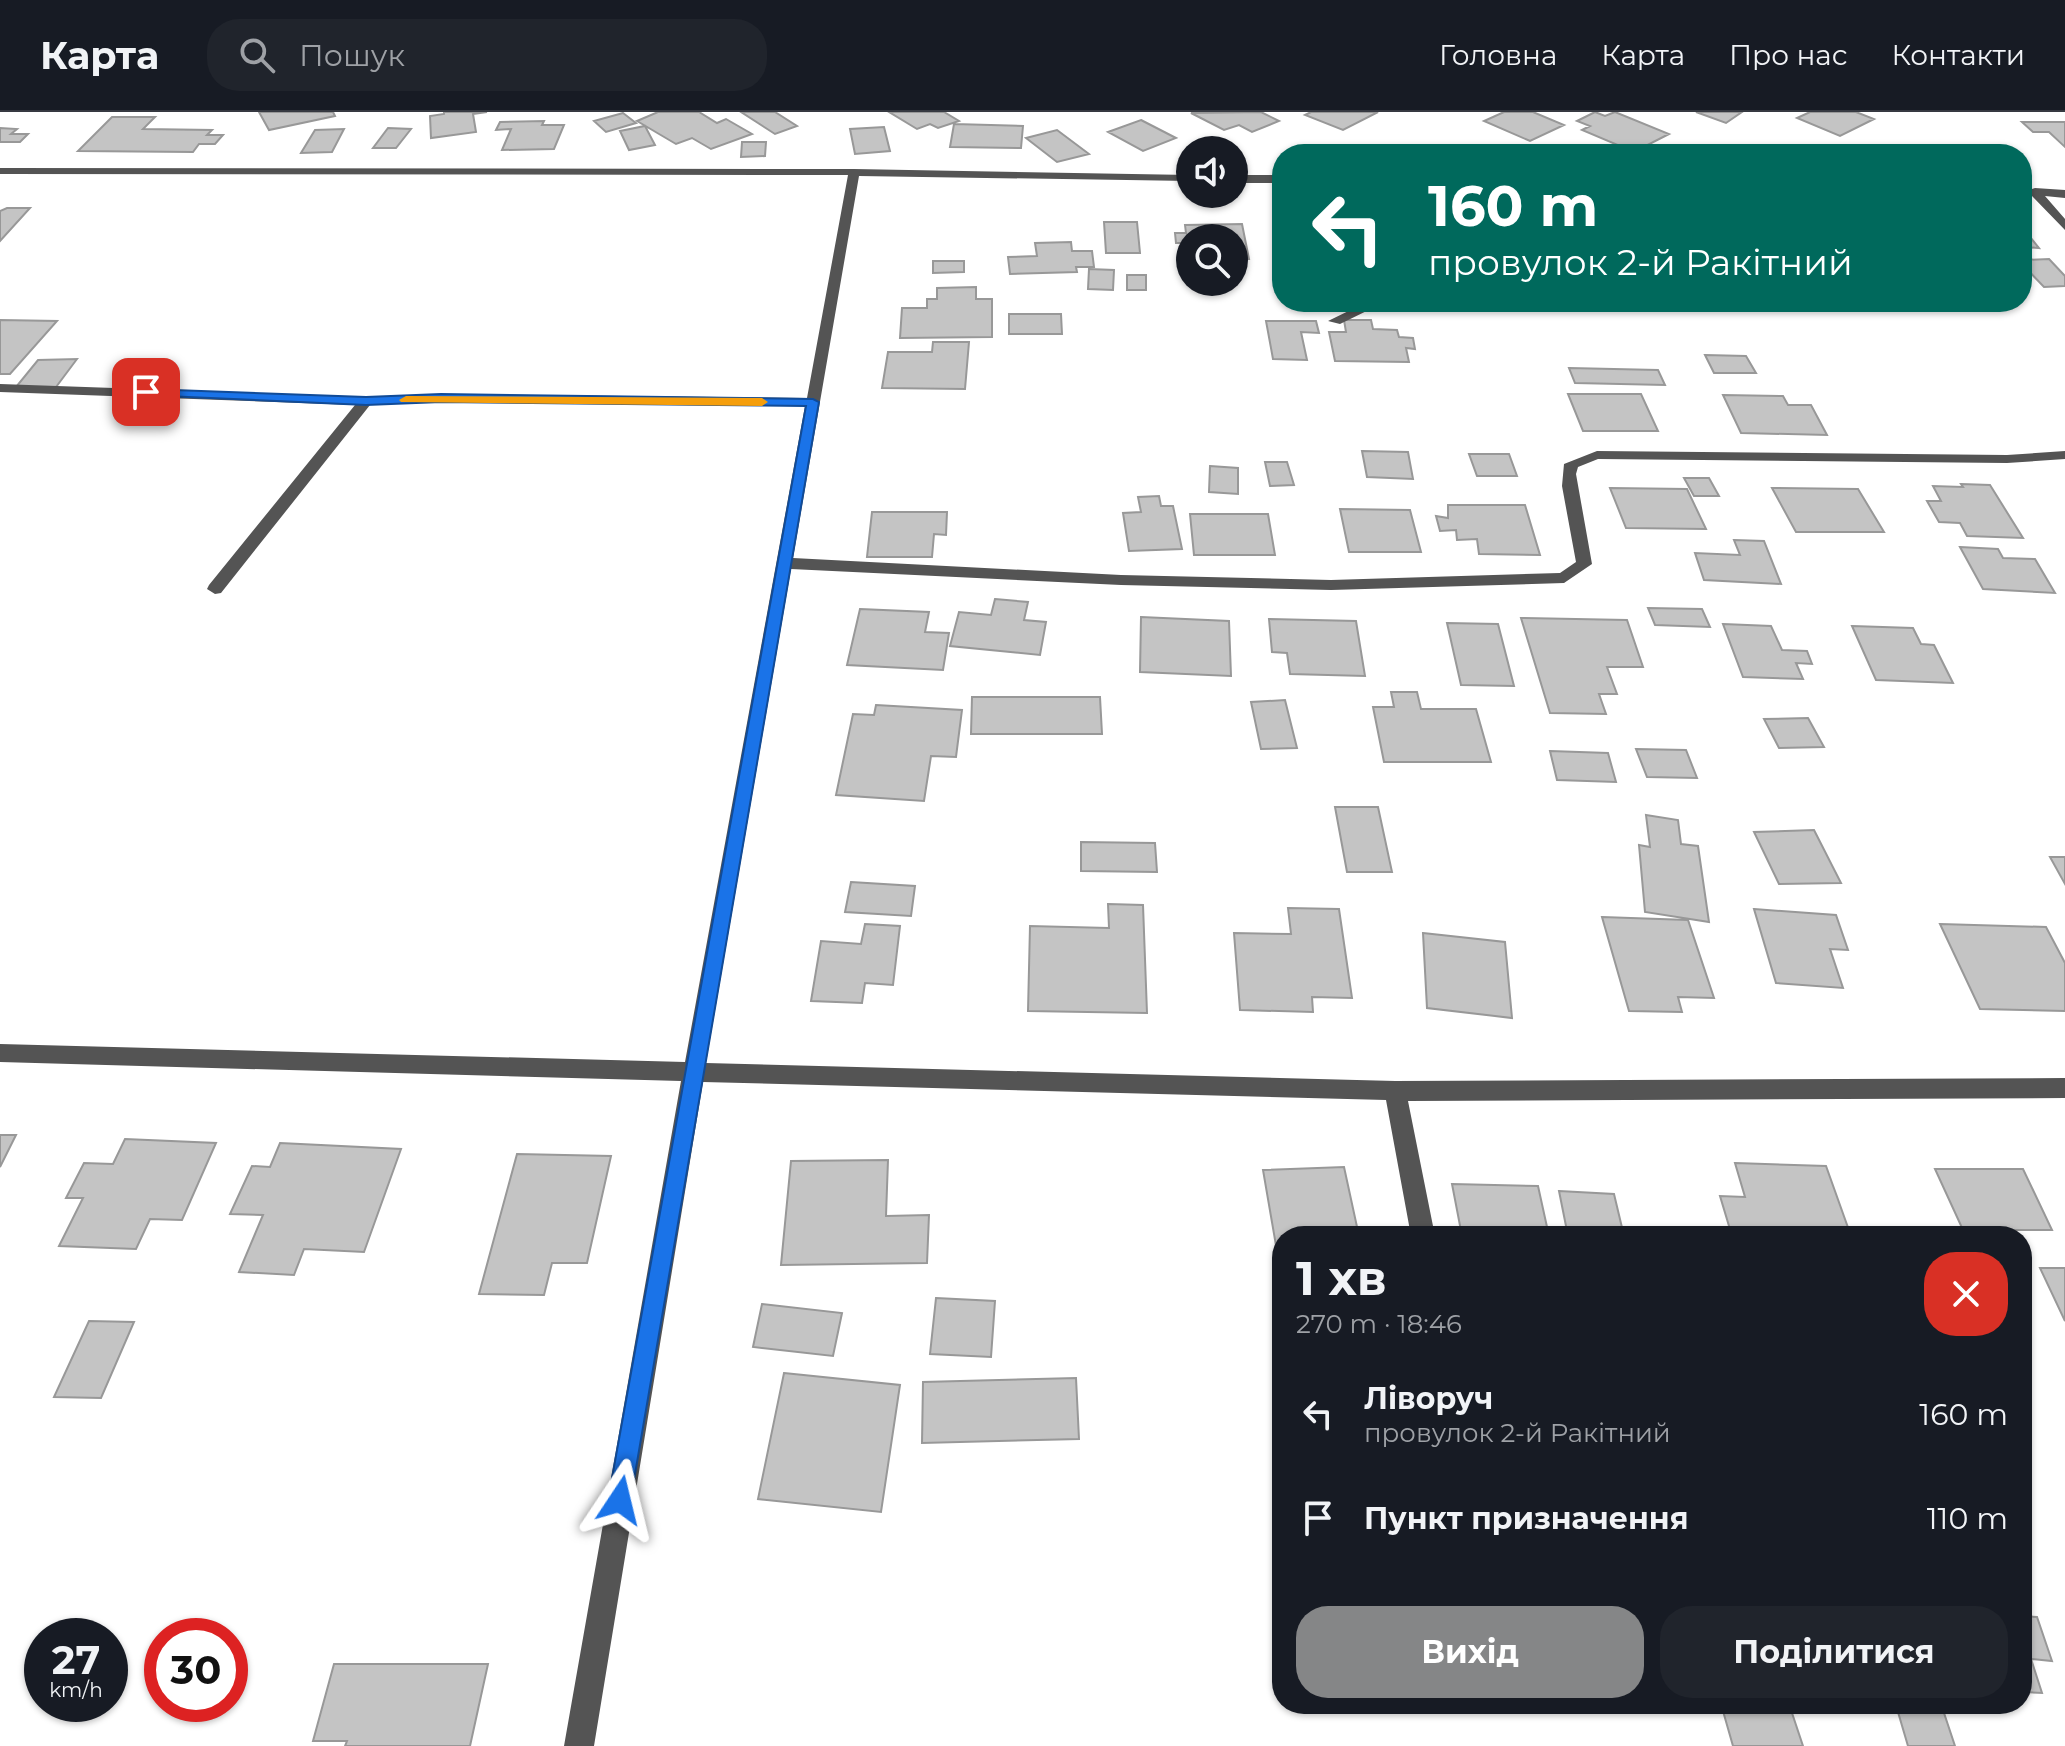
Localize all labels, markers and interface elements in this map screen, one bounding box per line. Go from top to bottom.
search box [207,19,767,91]
text: Карта [40,32,159,79]
icon: search [235,33,279,77]
text: Пошук [299,37,405,74]
text: Головна [1439,38,1557,72]
text: Карта [1601,38,1685,72]
text: Про нас [1729,38,1847,72]
text: Контакти [1891,38,2025,72]
map controls [1176,136,1248,296]
button: sound [1176,136,1248,208]
text: 160 m [1428,172,1598,240]
icon: left [1296,176,1400,280]
button: search [1176,224,1248,296]
text: провулок 2-й Ракітний [1428,240,1853,284]
pin [112,358,180,426]
icon: arrive [124,370,168,414]
text: 1 хв [1296,1249,1387,1307]
button: close [1924,1252,2008,1336]
text: 270 m · 18:46 [1296,1308,1462,1340]
text: Ліворуч [1364,1380,1493,1417]
icon: left [1296,1392,1340,1436]
text: 160 m [1919,1396,2008,1433]
text: провулок 2-й Ракітний [1364,1417,1671,1449]
position arrow [578,1458,662,1542]
icon: arrive [1296,1496,1340,1540]
text: Пункт призначення [1364,1500,1689,1537]
text: 110 m [1927,1500,2008,1537]
button: Вихід [1296,1606,1644,1698]
button: Поділитися [1660,1606,2008,1698]
speed limit sign: 30 [144,1618,248,1722]
text: 27 [52,1635,100,1684]
text: km/h [49,1678,103,1702]

